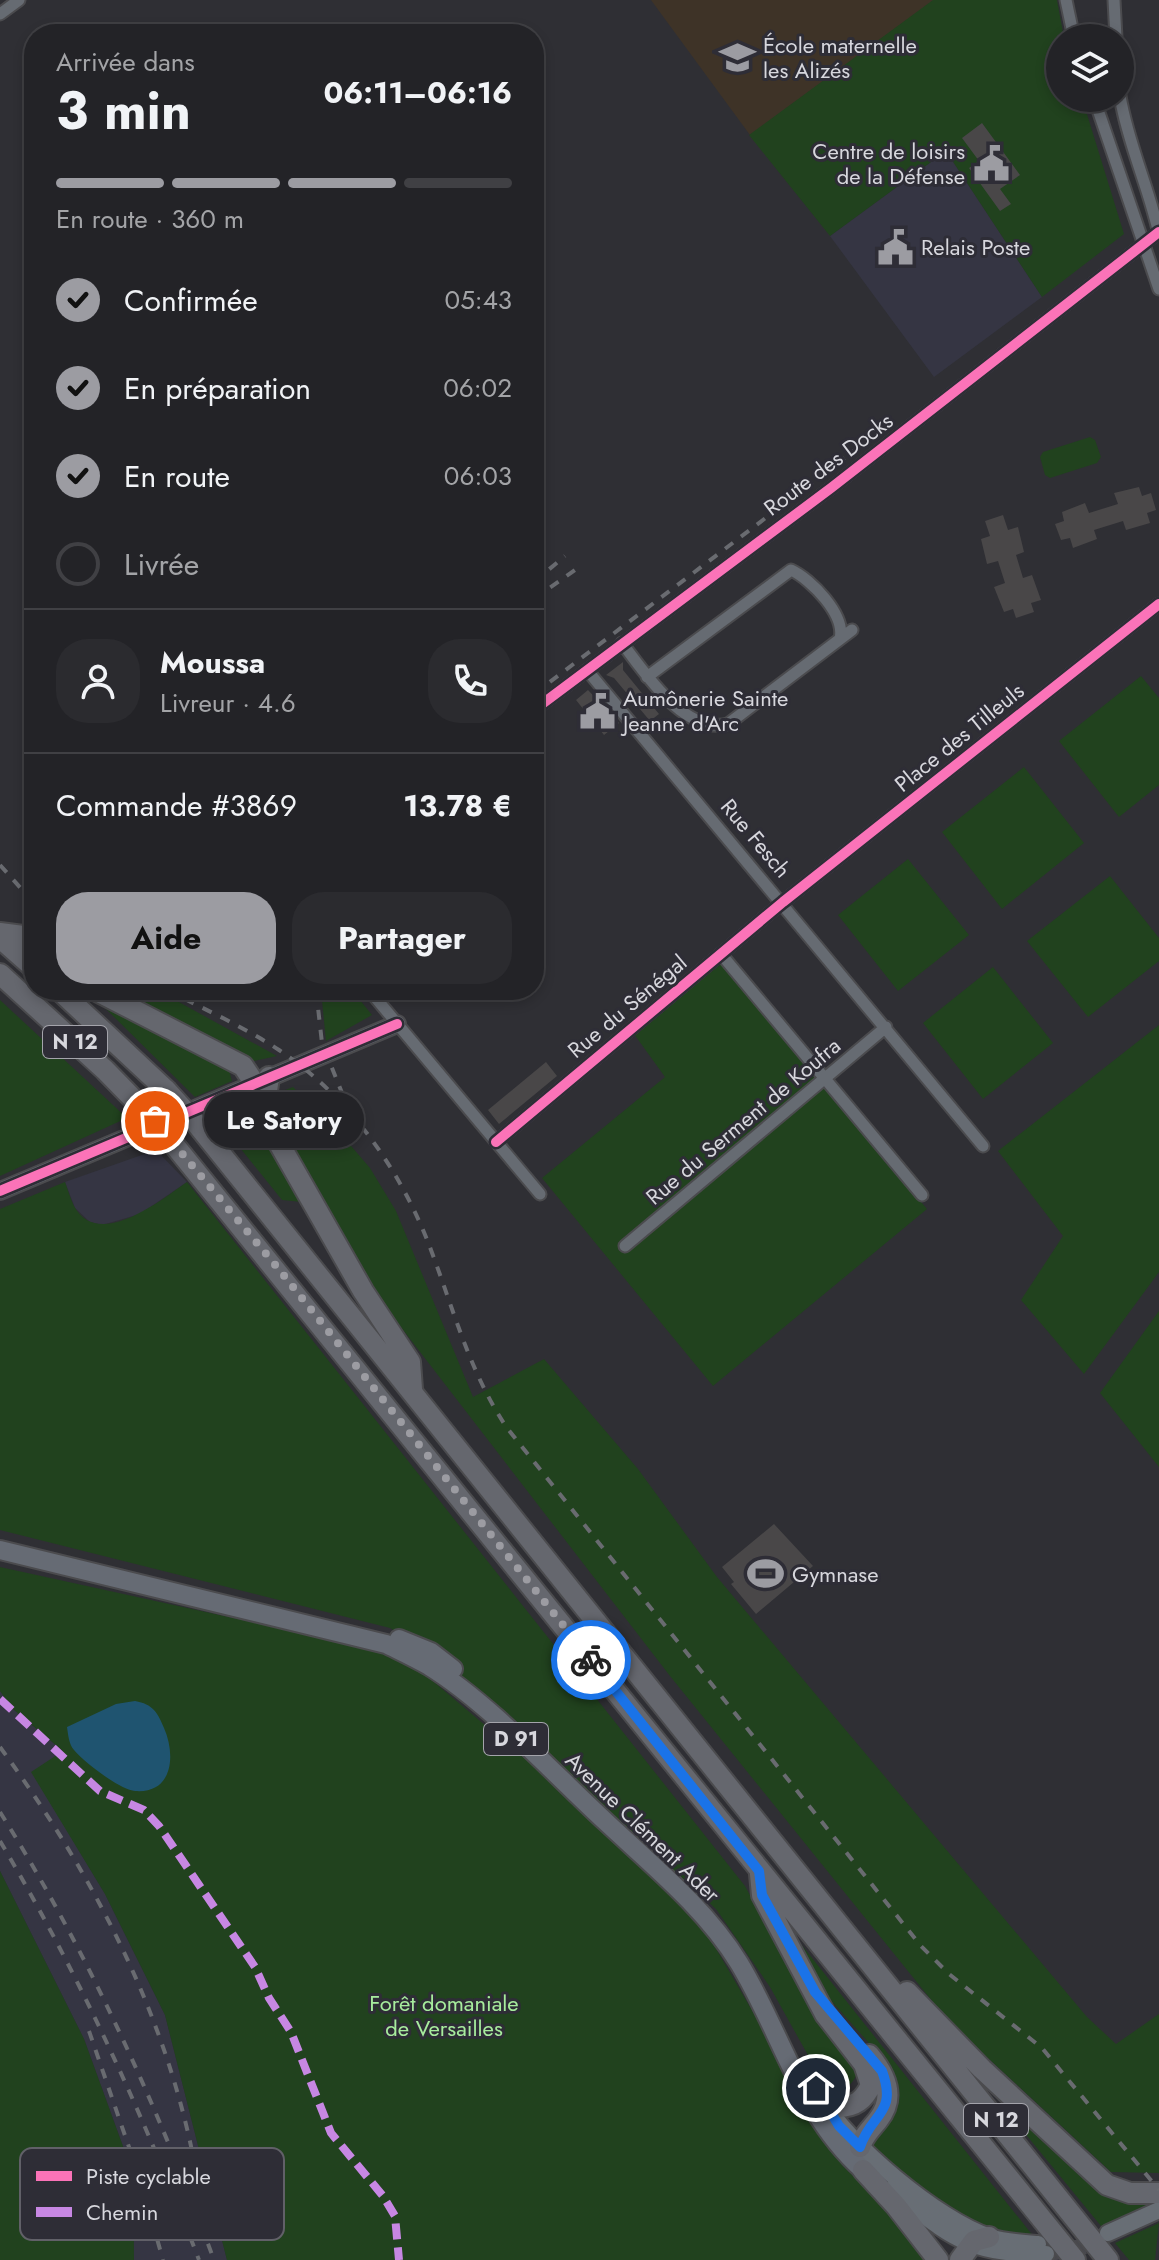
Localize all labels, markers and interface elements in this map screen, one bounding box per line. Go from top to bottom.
map controls [1046,24,1134,112]
button: layers [1046,24,1134,112]
place label: École maternelle les Alizés [763,29,917,86]
school or university icon: École maternelle les Alizés [718,39,756,77]
text: Arrivée dans [56,43,195,81]
text: 06:11–06:16 [323,71,512,114]
text: 3 min [56,73,191,149]
place label: Centre de loisirs de la Défense [812,135,965,192]
public building icon: Centre de loisirs de la Défense [972,145,1010,183]
text: En route · 360 m [56,200,244,238]
public building icon: Relais Poste [876,228,914,266]
place label: Relais Poste [921,231,1030,263]
icon: check [56,278,100,322]
text: Confirmée [124,279,258,322]
text: 05:43 [445,281,512,319]
icon: check [56,366,100,410]
text: En préparation [124,367,311,410]
text: 06:02 [443,369,512,407]
street label: Route des Docks [757,405,899,523]
icon: check [56,454,100,498]
text: En route [124,455,230,498]
text: 06:03 [444,457,512,495]
text: Livrée [124,543,199,586]
button: person [56,639,140,723]
button: phone [428,639,512,723]
text: Moussa [160,641,265,684]
street label: Place des Tilleuls [887,675,1031,799]
place label: Aumônerie Sainte Jeanne d'Arc [620,682,788,739]
text: Livreur · 4.6 [160,684,296,722]
public building icon: Aumônerie Sainte Jeanne d'Arc [578,692,616,730]
text: Commande #3869 [56,784,297,827]
text: 13.78 € [403,784,512,827]
street label: Rue Fesch [713,792,799,884]
button: Aide [56,892,276,984]
button: Partager [292,892,512,984]
street label: Rue du Sénégal [560,947,694,1065]
road number: N 12 [43,1026,107,1058]
street label: Rue du Serment de Koufra [639,1030,847,1212]
pin [121,1087,189,1155]
callout: Le Satory [203,1093,363,1149]
icon: bag [133,1099,177,1143]
text: Le Satory [226,1101,342,1139]
sports icon: Gymnase [747,1555,785,1593]
place label: Gymnase [792,1558,879,1590]
courier [551,1620,631,1700]
icon: bike [569,1638,613,1682]
road number: D 91 [484,1723,548,1755]
street label: Avenue Clément Ader [558,1744,728,1910]
park label: Forêt domaniale de Versailles [369,1987,519,2044]
pin [782,2054,850,2122]
icon: home [794,2066,838,2110]
road number: N 12 [964,2104,1028,2136]
legend [20,2148,284,2240]
text: Piste cyclable [86,2160,211,2192]
text: Chemin [86,2196,158,2228]

